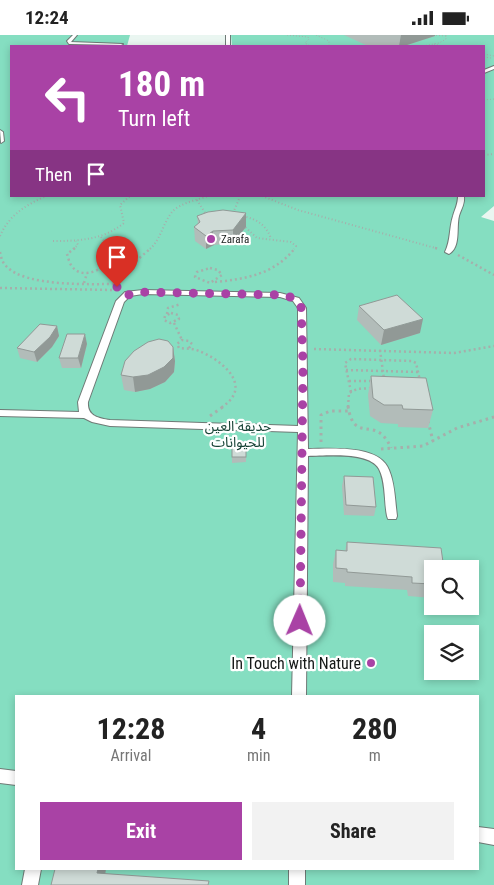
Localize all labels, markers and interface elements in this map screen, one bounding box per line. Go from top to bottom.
text: 12:24 [25,6,69,29]
text: 180 m [118,64,205,105]
icon: left [35,65,100,130]
text: Turn left [118,106,190,131]
icon: arrive [82,160,110,188]
text: Then [35,163,72,186]
marker: Zarafa [205,233,217,245]
place label: Zarafa [221,233,249,246]
pin [96,236,138,287]
icon: arrive [103,243,131,271]
park label: حديقة العين للحيوانات [205,418,271,451]
map controls [424,560,479,680]
button: search [424,560,479,615]
position arrow [273,594,325,646]
button: layers [424,625,479,680]
place label: In Touch with Nature [231,654,361,673]
marker: In Touch with Nature [365,657,377,669]
text: 12:28 [97,711,165,746]
text: 4 [251,711,266,746]
text: 280 [352,711,397,746]
text: Arrival [111,746,151,765]
text: min [247,746,270,765]
text: m [369,746,381,765]
button: Exit [40,802,242,860]
button: Share [252,802,454,860]

